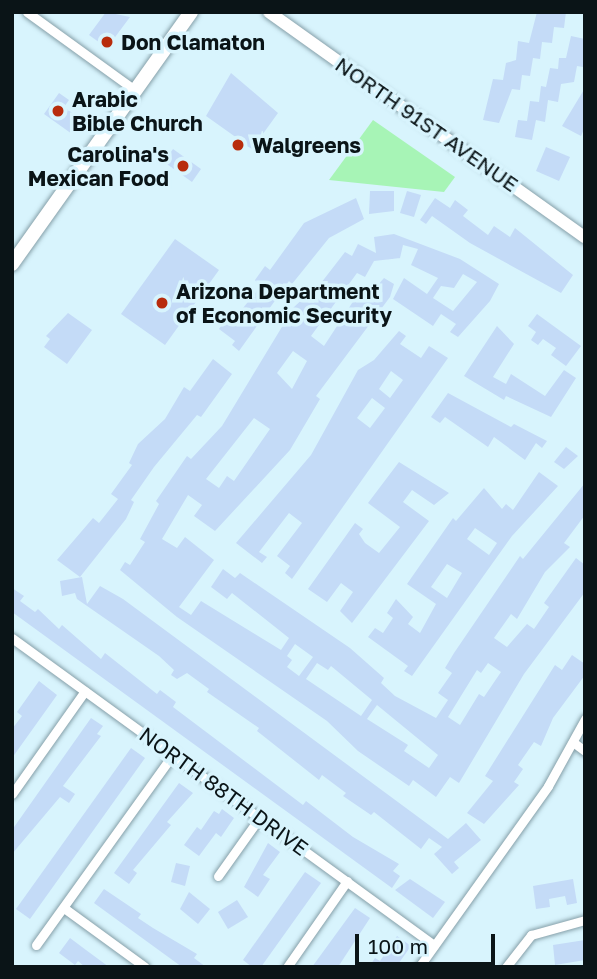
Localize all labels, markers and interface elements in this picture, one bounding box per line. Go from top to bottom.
place label: Don Clamaton [121,29,265,55]
marker: Don Clamaton [99,34,115,50]
street label: NORTH 91ST AVENUE [331,51,523,197]
place label: Arabic Bible Church [72,86,203,136]
marker: Arabic Bible Church [50,103,66,119]
place label: Walgreens [252,132,361,158]
marker: Walgreens [230,137,246,153]
place label: Carolina's Mexican Food [28,141,169,191]
marker: Carolina's Mexican Food [175,158,191,174]
place label: Arizona Department of Economic Security [176,278,392,328]
marker: Arizona Department of Economic Security [154,295,170,311]
street label: NORTH 88TH DRIVE [135,721,313,861]
scale bar [359,920,499,964]
text: 100 m [368,933,428,959]

